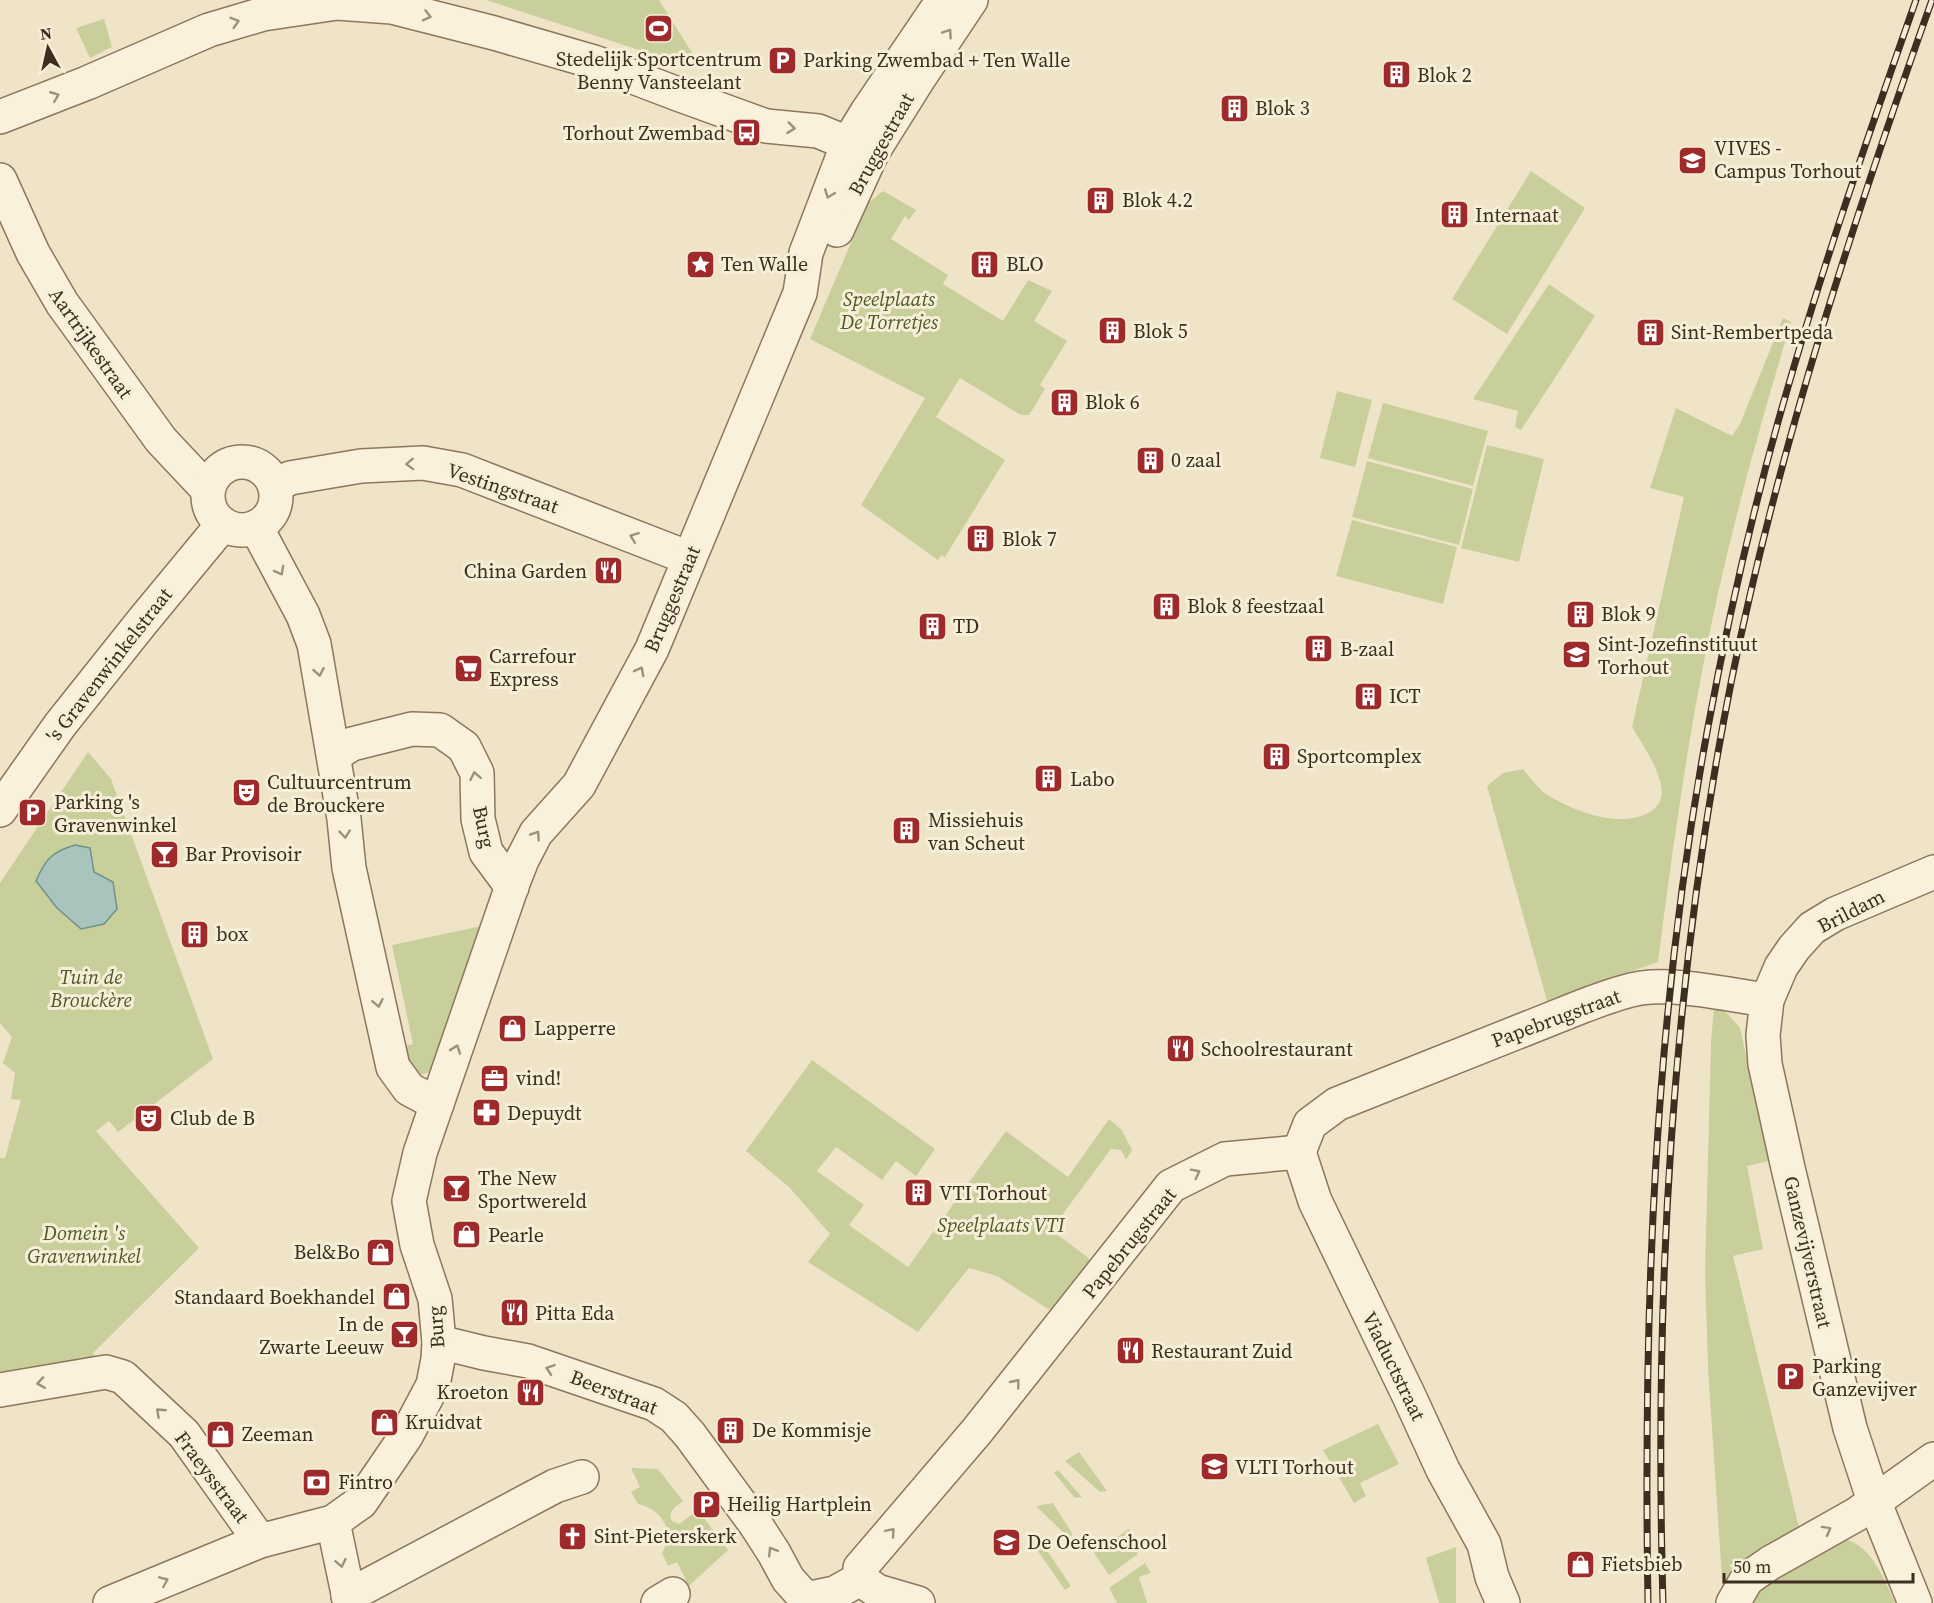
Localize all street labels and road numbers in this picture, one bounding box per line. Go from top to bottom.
street label: Bruggestraat [841,87,921,200]
street label: Aartrijkestraat [42,282,140,405]
street label: Vestingstraat [444,456,563,520]
street label: Bruggestraat [637,541,707,657]
street label: 's Gravenwinkelstraat [40,581,179,748]
street label: Burg [466,803,502,851]
street label: Brildam [1812,882,1890,940]
street label: Papebrugstraat [1488,982,1625,1054]
street label: Ganzevijverstraat [1777,1173,1839,1331]
street label: Papebrugstraat [1076,1181,1183,1304]
street label: Burg [421,1305,451,1349]
street label: Viaductstraat [1356,1307,1433,1426]
street label: Beerstraat [566,1363,662,1422]
street label: Fraeysstraat [168,1425,256,1529]

